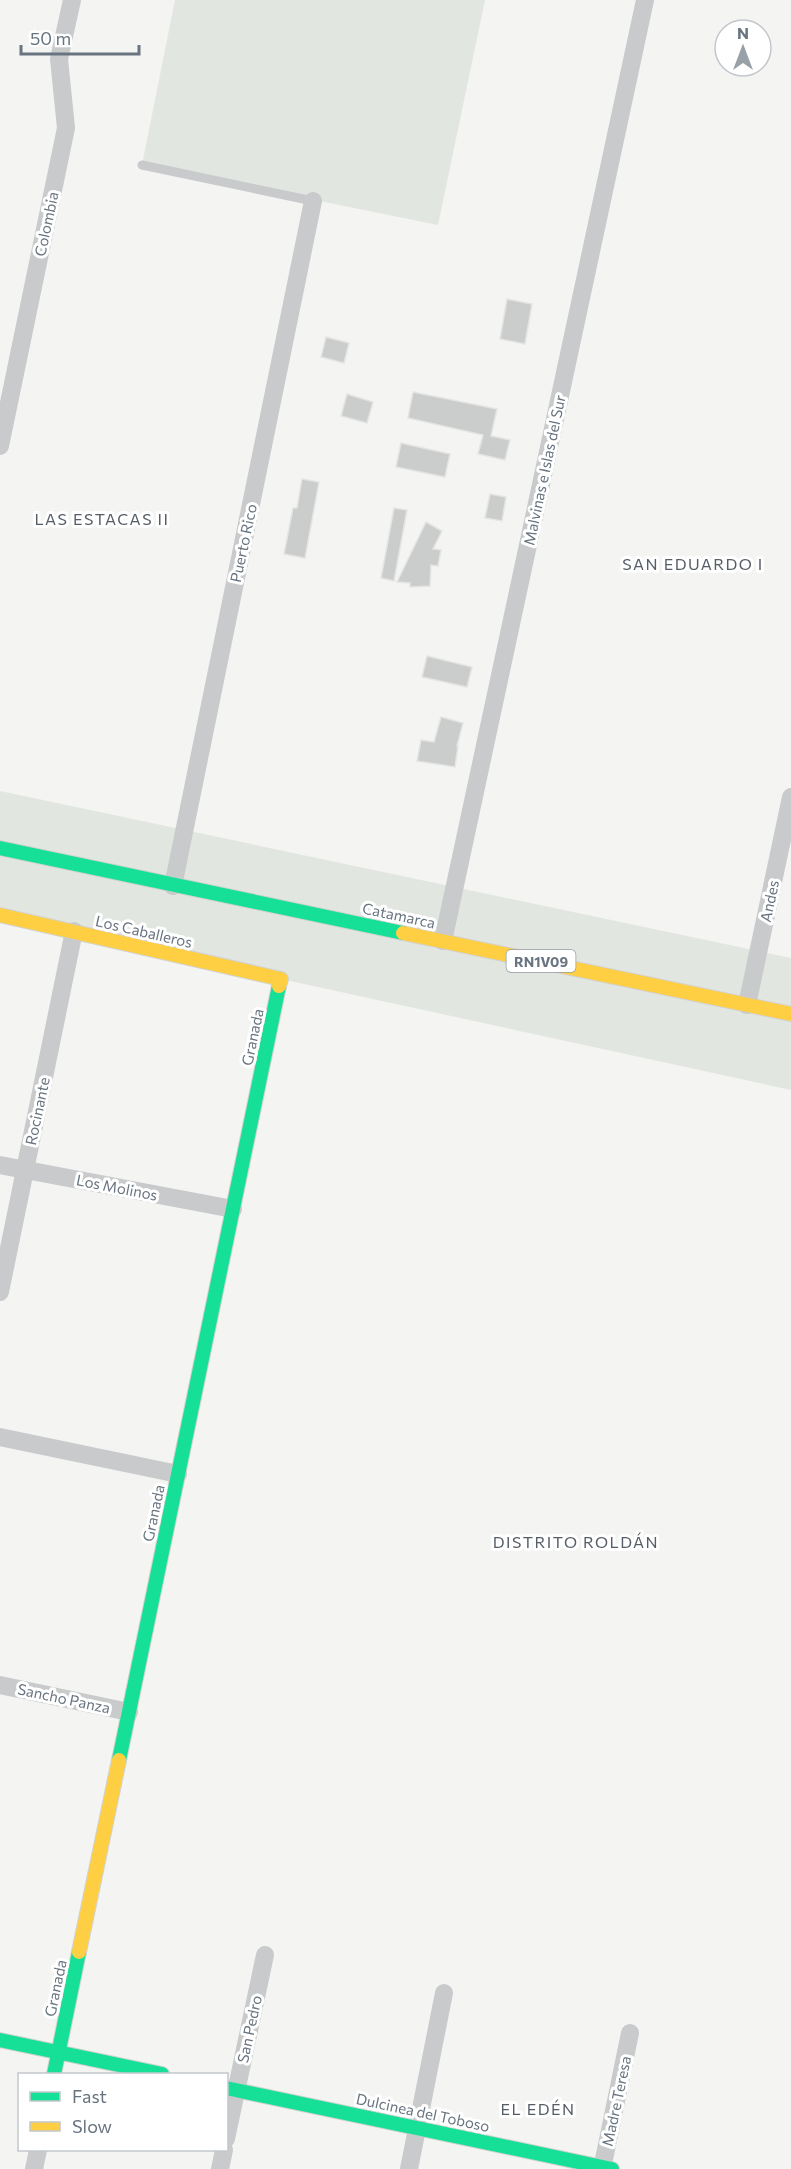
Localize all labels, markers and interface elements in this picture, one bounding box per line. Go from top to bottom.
scale bar [21,18,140,56]
north arrow [713,18,773,78]
text: N [737,23,749,42]
text: 50 m [30,27,71,49]
street label: Colombia [30,190,62,258]
street label: Malvinas e Islas del Sur [519,393,569,547]
street label: Puerto Rico [226,502,260,584]
district label: LAS ESTACAS II [34,509,170,528]
district label: SAN EDUARDO I [622,554,764,573]
street label: Andes [756,878,782,924]
street label: Catamarca [361,898,437,932]
street label: Los Caballeros [94,911,194,951]
road number: RN1V09 [506,950,576,972]
street label: Granada [237,1007,267,1067]
street label: Rocinante [21,1075,53,1147]
street label: Los Molinos [75,1170,159,1204]
street label: Granada [138,1483,168,1543]
district label: DISTRITO ROLDÁN [493,1532,659,1551]
street label: Sancho Panza [16,1679,112,1717]
street label: Granada [40,1958,70,2018]
street label: San Pedro [233,1994,265,2064]
street label: Madre Teresa [598,2054,634,2148]
legend [18,2073,228,2151]
text: Fast [72,2085,107,2107]
street label: Dulcinea del Toboso [355,2089,491,2135]
district label: EL EDÉN [500,2099,576,2118]
text: Slow [72,2115,112,2137]

